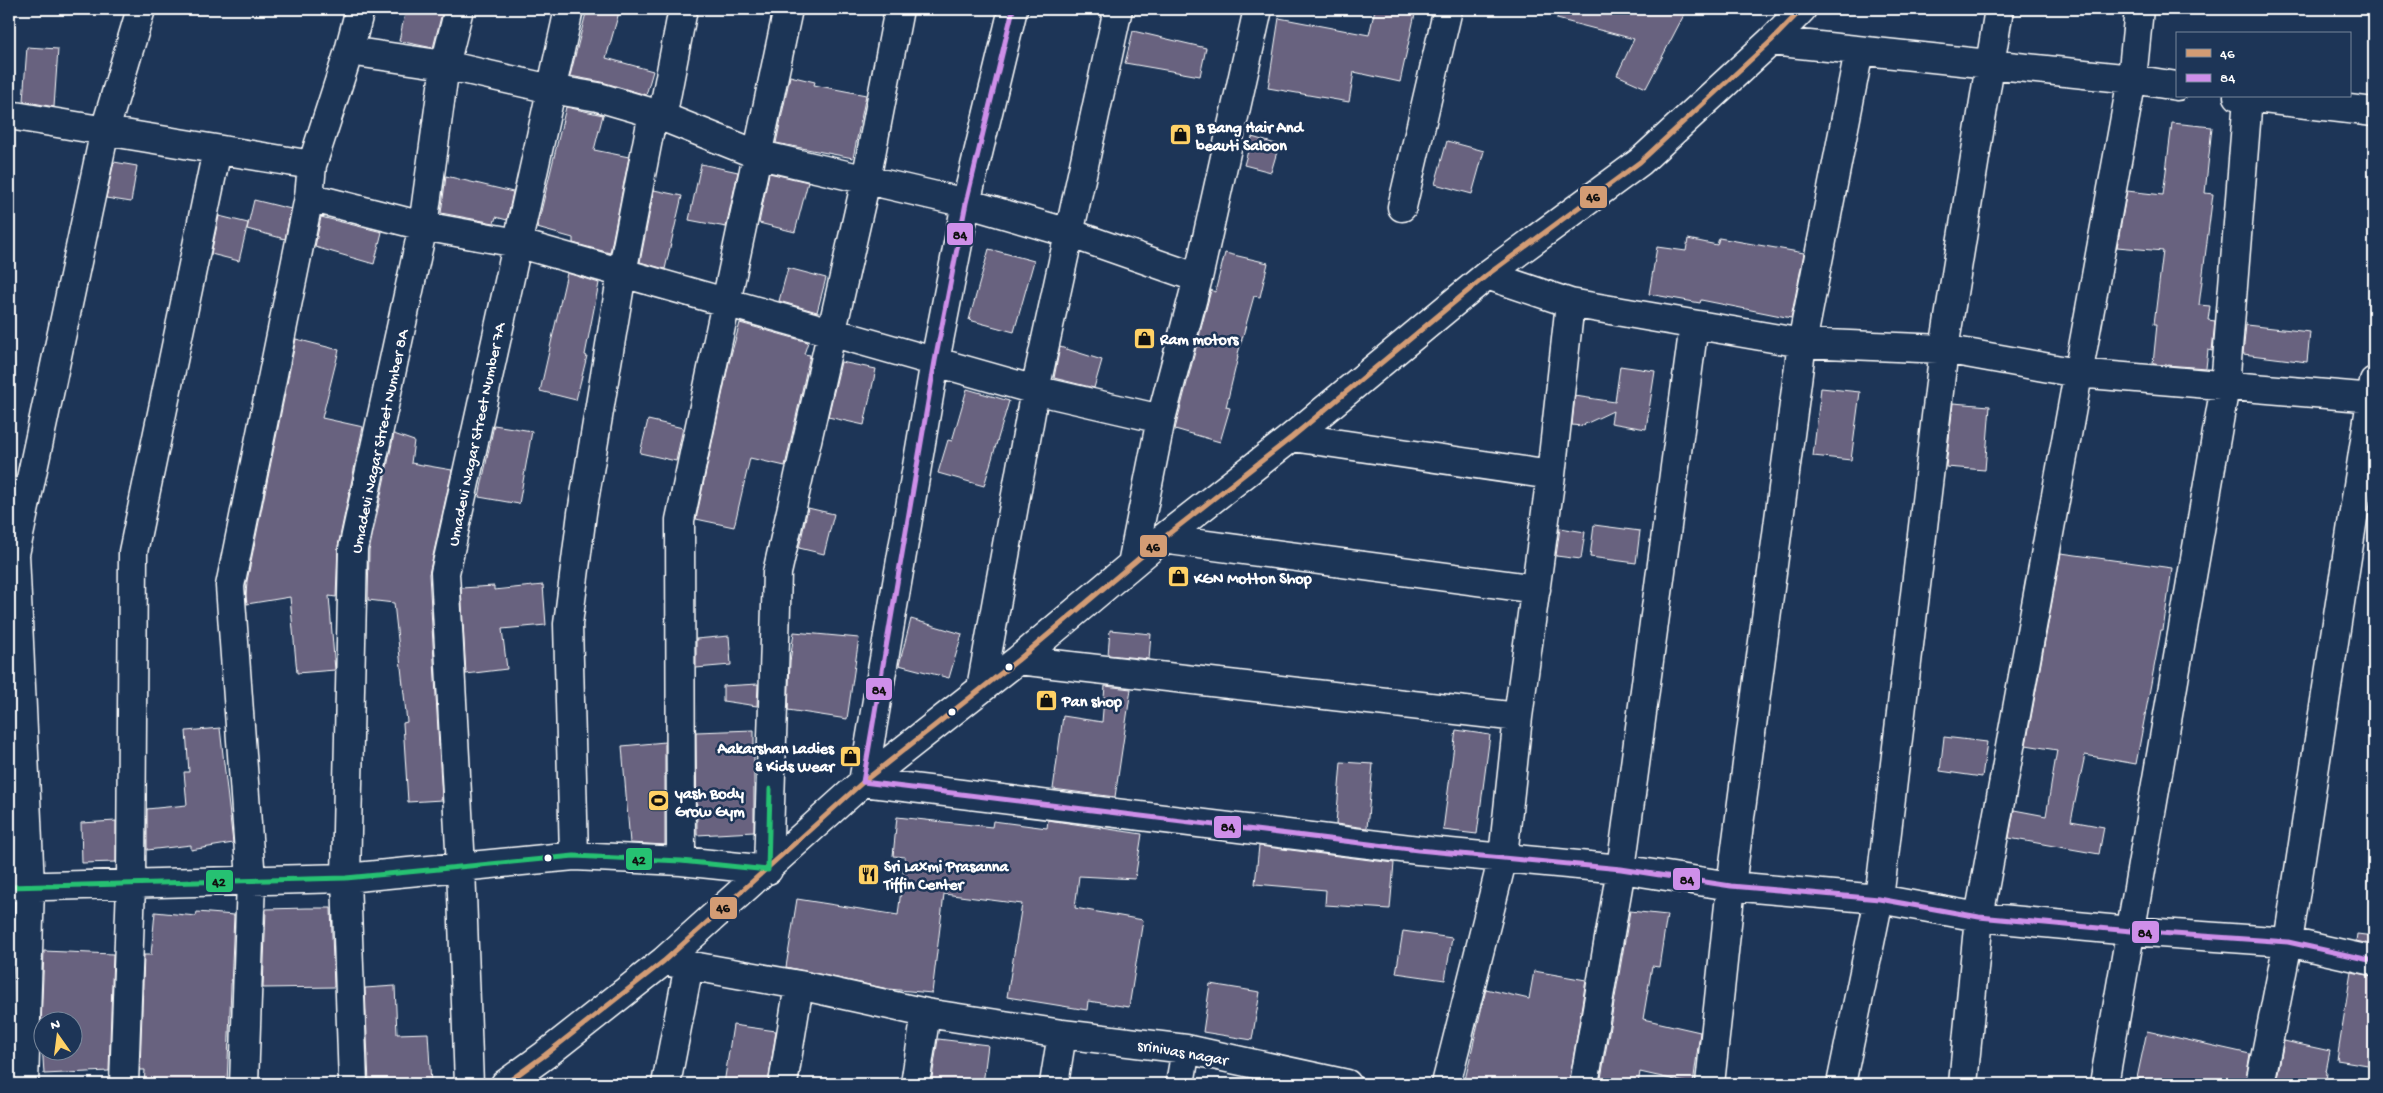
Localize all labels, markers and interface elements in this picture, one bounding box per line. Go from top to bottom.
legend [2176,32,2350,98]
text: 46 [2220,46,2235,64]
text: 84 [2220,70,2235,88]
place label: B Bang Hair And beauti Saloon [1195,120,1305,157]
shop icon: B Bang Hair And beauti Saloon [1168,123,1192,147]
line badge: 46 [1579,185,1608,209]
text: 46 [1585,190,1601,207]
line badge: 84 [946,222,974,246]
text: 84 [953,228,968,245]
street label: Umadevi Nagar Street Number 7A [445,320,512,548]
shop icon: Ram motors [1132,326,1156,350]
street label: Umadevi Nagar Street Number 8A [348,327,415,555]
place label: Ram motors [1159,332,1240,351]
line badge: 46 [1139,534,1168,558]
text: 46 [1145,540,1161,557]
shop icon: KGN Motton Shop [1166,565,1190,589]
place label: KGN Motton Shop [1193,571,1312,590]
unlabelled marker [1004,662,1014,672]
line badge: 84 [865,677,893,701]
text: 84 [872,683,887,700]
shop icon: Pan shop [1034,688,1058,712]
place label: Pan shop [1061,694,1122,713]
unlabelled marker [947,707,957,717]
place label: Aakarshan Ladies & Kids Wear [717,741,836,778]
shop icon: Aakarshan Ladies & Kids Wear [838,744,862,768]
place label: yash Body Grow Gym [674,786,745,823]
sports icon: yash Body Grow Gym [647,789,671,813]
line badge: 84 [1213,815,1242,839]
text: 84 [1221,820,1236,837]
line badge: 42 [625,847,653,871]
unlabelled marker [543,853,553,863]
text: 42 [631,853,646,870]
place label: Sri Laxmi Prasanna Tiffin Center [882,859,1009,896]
restaurant icon: Sri Laxmi Prasanna Tiffin Center [856,862,880,886]
line badge: 84 [1672,867,1701,891]
line badge: 42 [205,869,234,893]
text: 84 [1680,873,1695,890]
text: 42 [211,875,226,892]
line badge: 46 [709,896,738,920]
text: 46 [715,901,731,918]
line badge: 84 [2131,920,2160,944]
text: 84 [2138,926,2153,943]
north arrow [32,1010,82,1060]
text: N [49,1016,62,1035]
street label: srinivas nagar [1136,1037,1231,1072]

